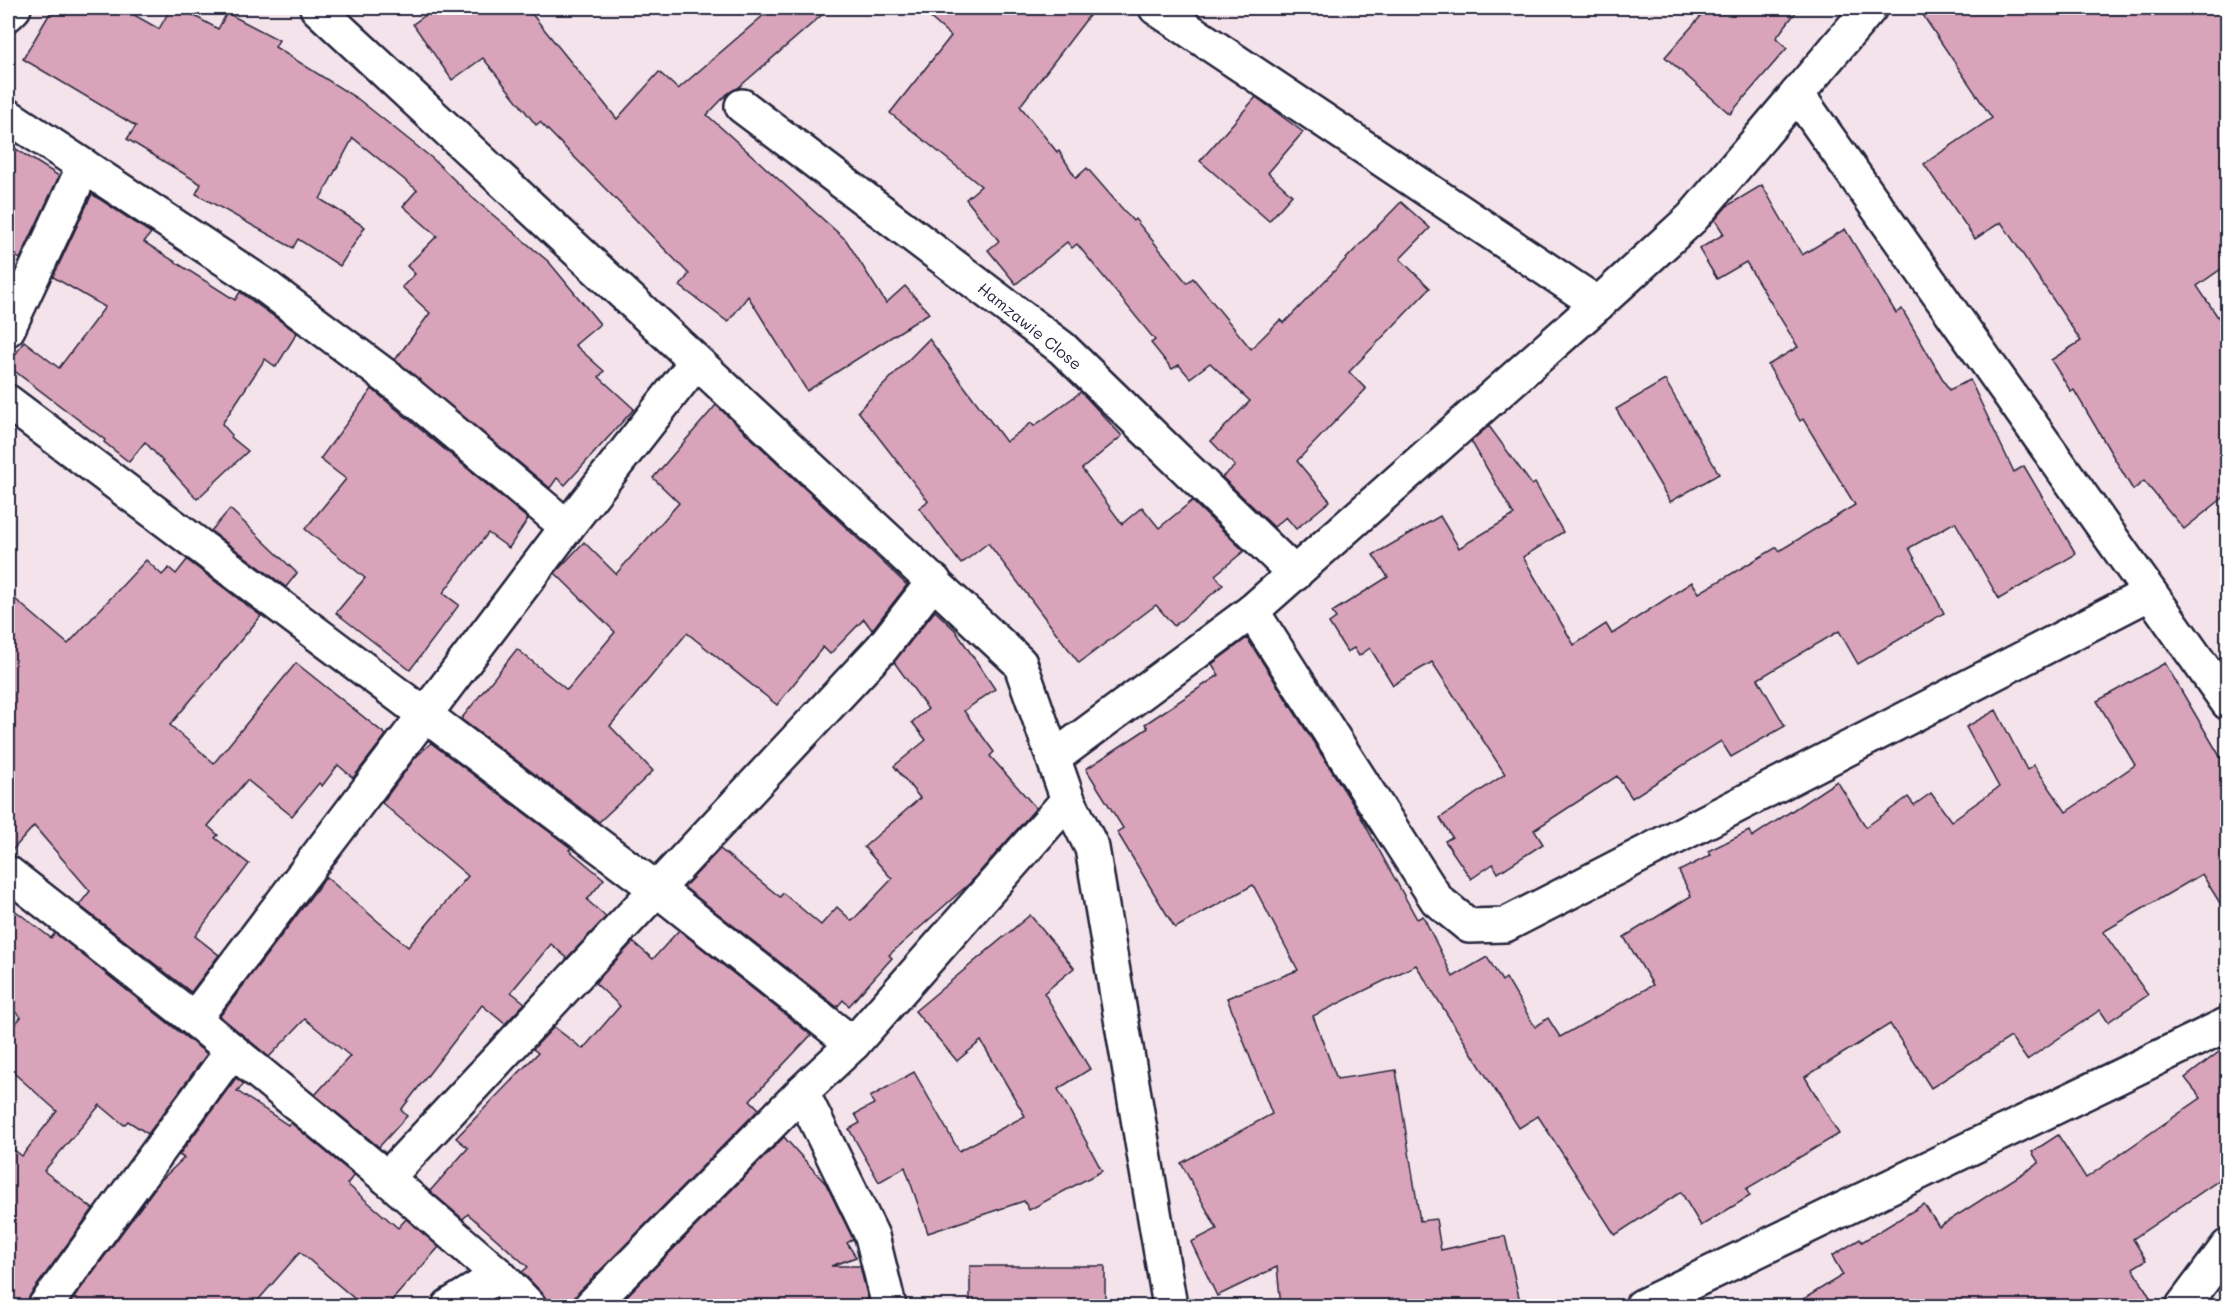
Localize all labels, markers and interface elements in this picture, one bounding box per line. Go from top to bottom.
street label: Hamzawie Close [974,277,1087,374]

